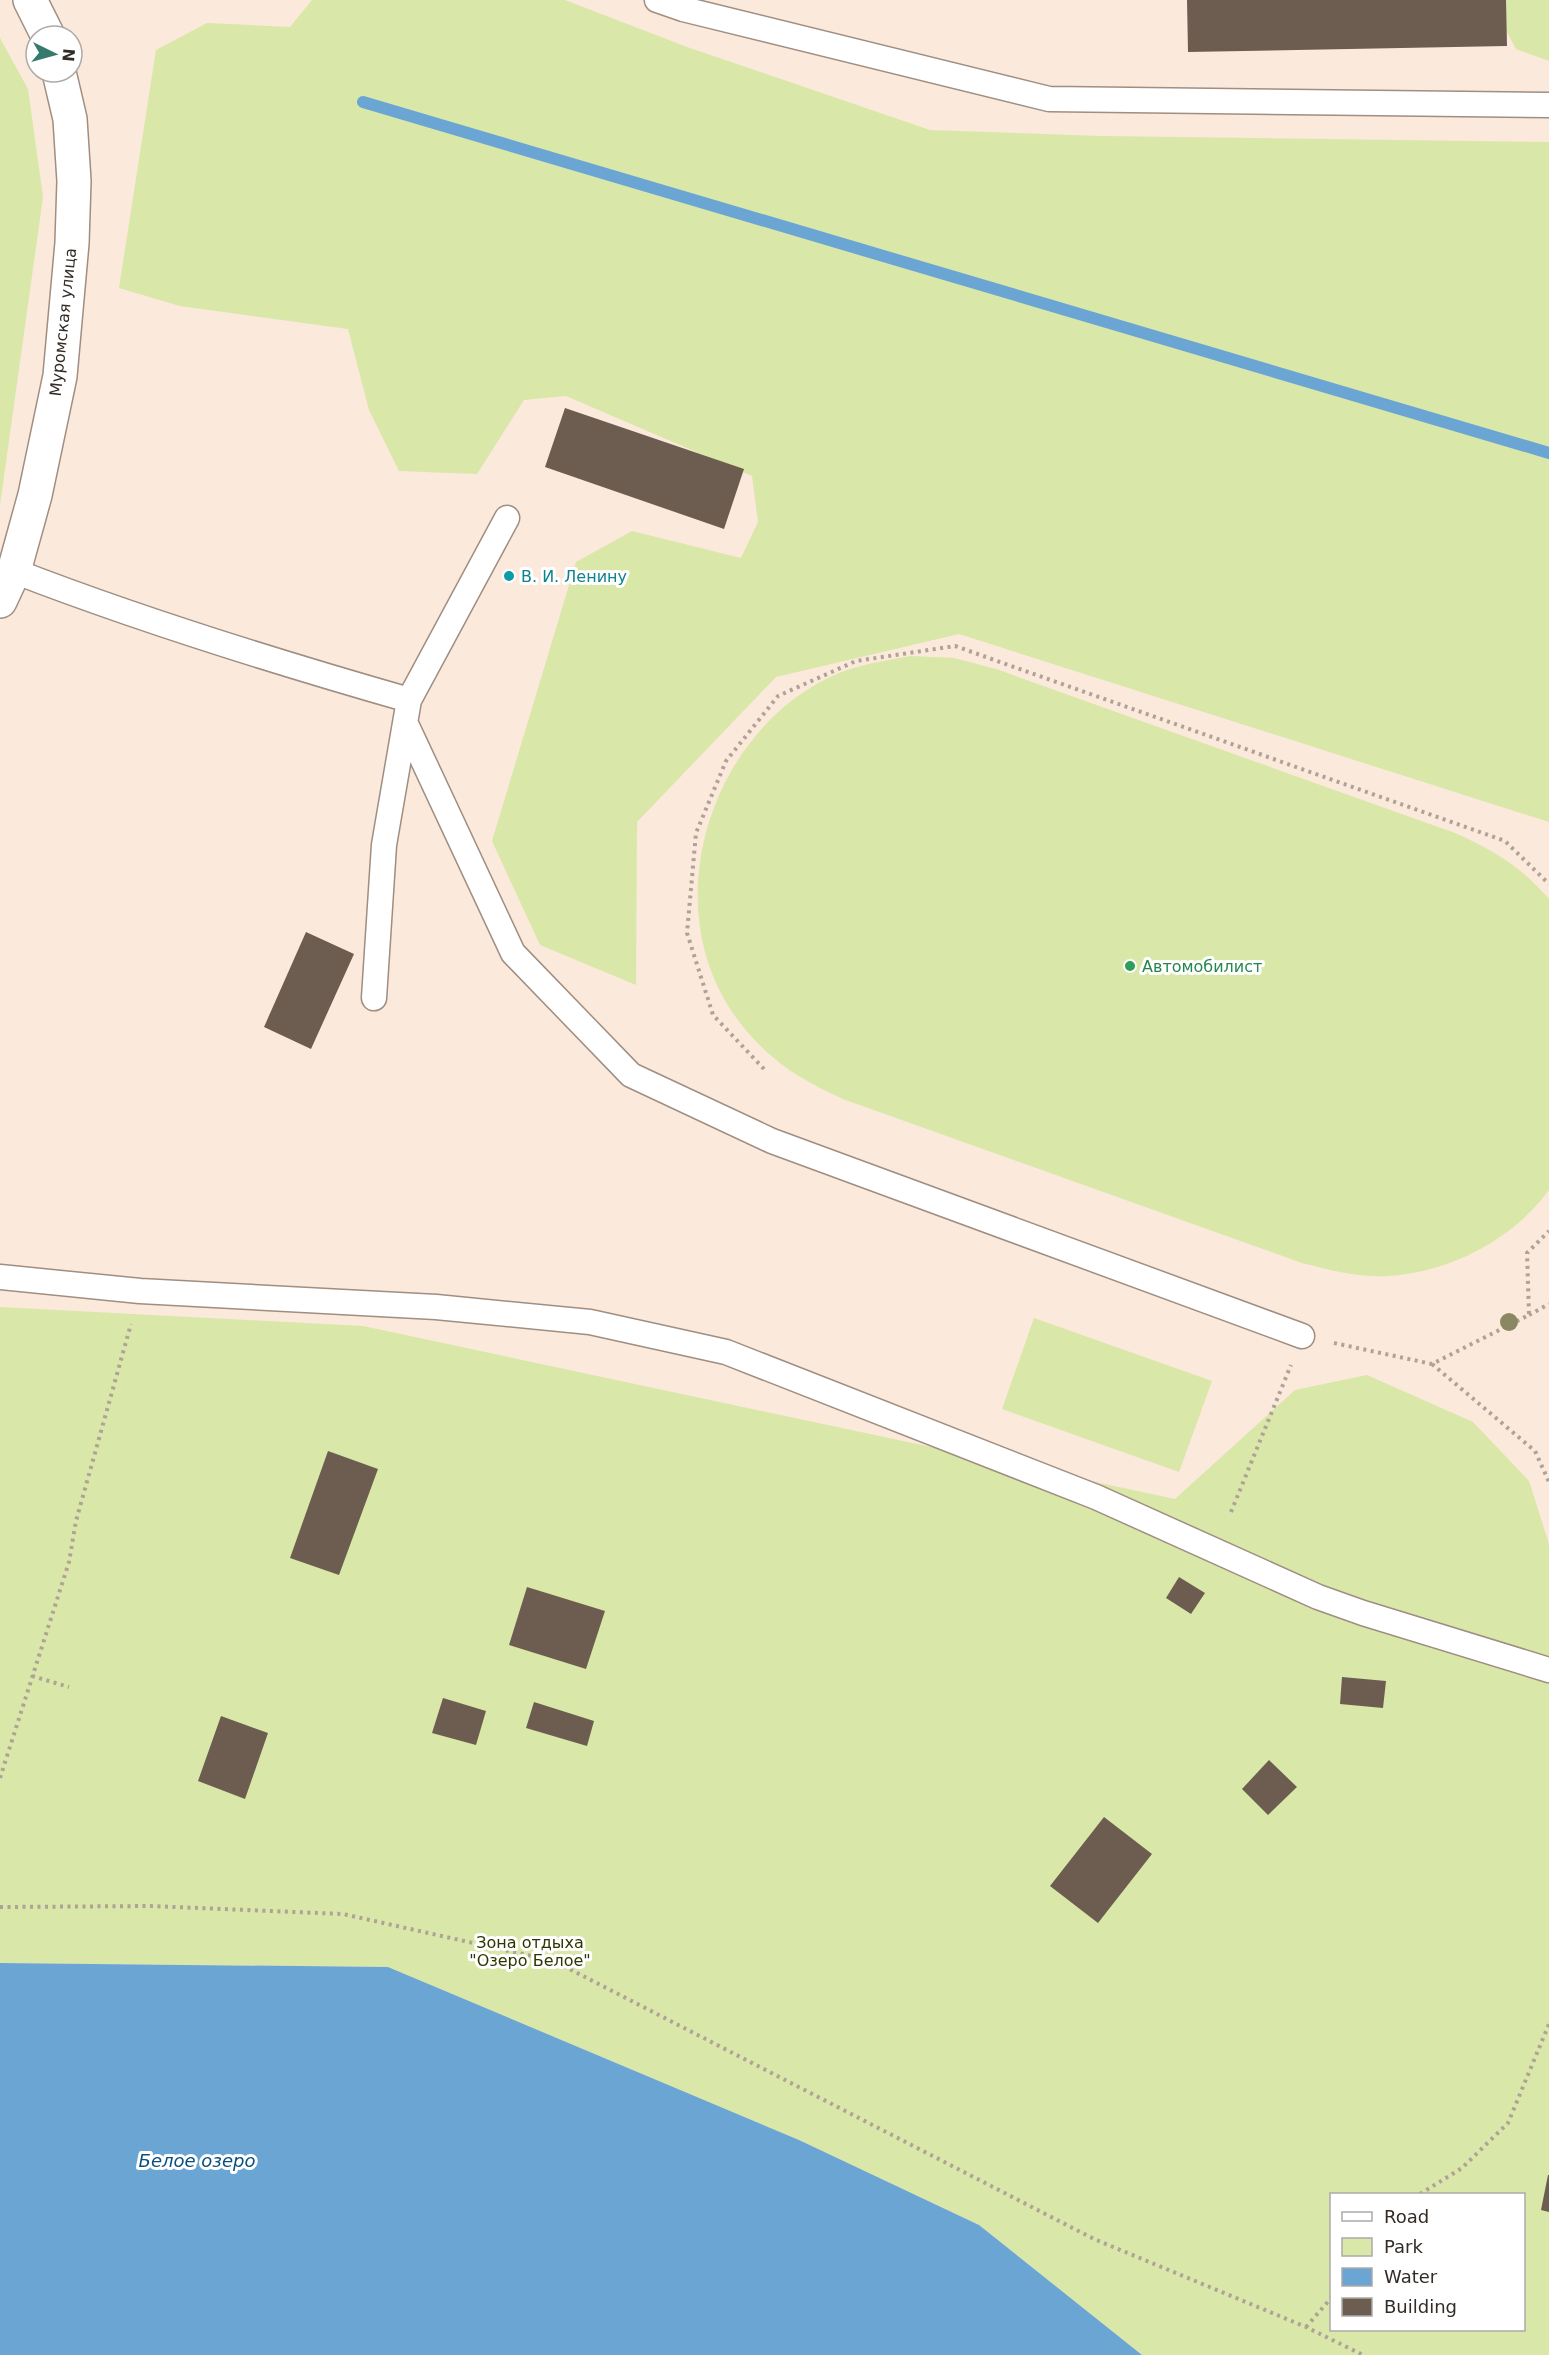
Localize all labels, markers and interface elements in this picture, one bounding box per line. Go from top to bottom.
north arrow [24,24,84,84]
text: N [58,48,78,63]
street label: Муромская улица [46,247,80,397]
place label: В. И. Ленину [521,567,627,586]
marker: В. И. Ленину [502,569,516,583]
place label: Автомобилист [1142,957,1262,976]
marker: Автомобилист [1123,959,1137,973]
park label: Зона отдыха "Озеро Белое" [469,1933,591,1970]
water label: Белое озеро [139,2150,255,2171]
legend [1330,2193,1525,2331]
text: Road [1384,2206,1429,2227]
text: Park [1384,2236,1423,2257]
text: Water [1384,2266,1438,2287]
text: Building [1384,2296,1457,2317]

